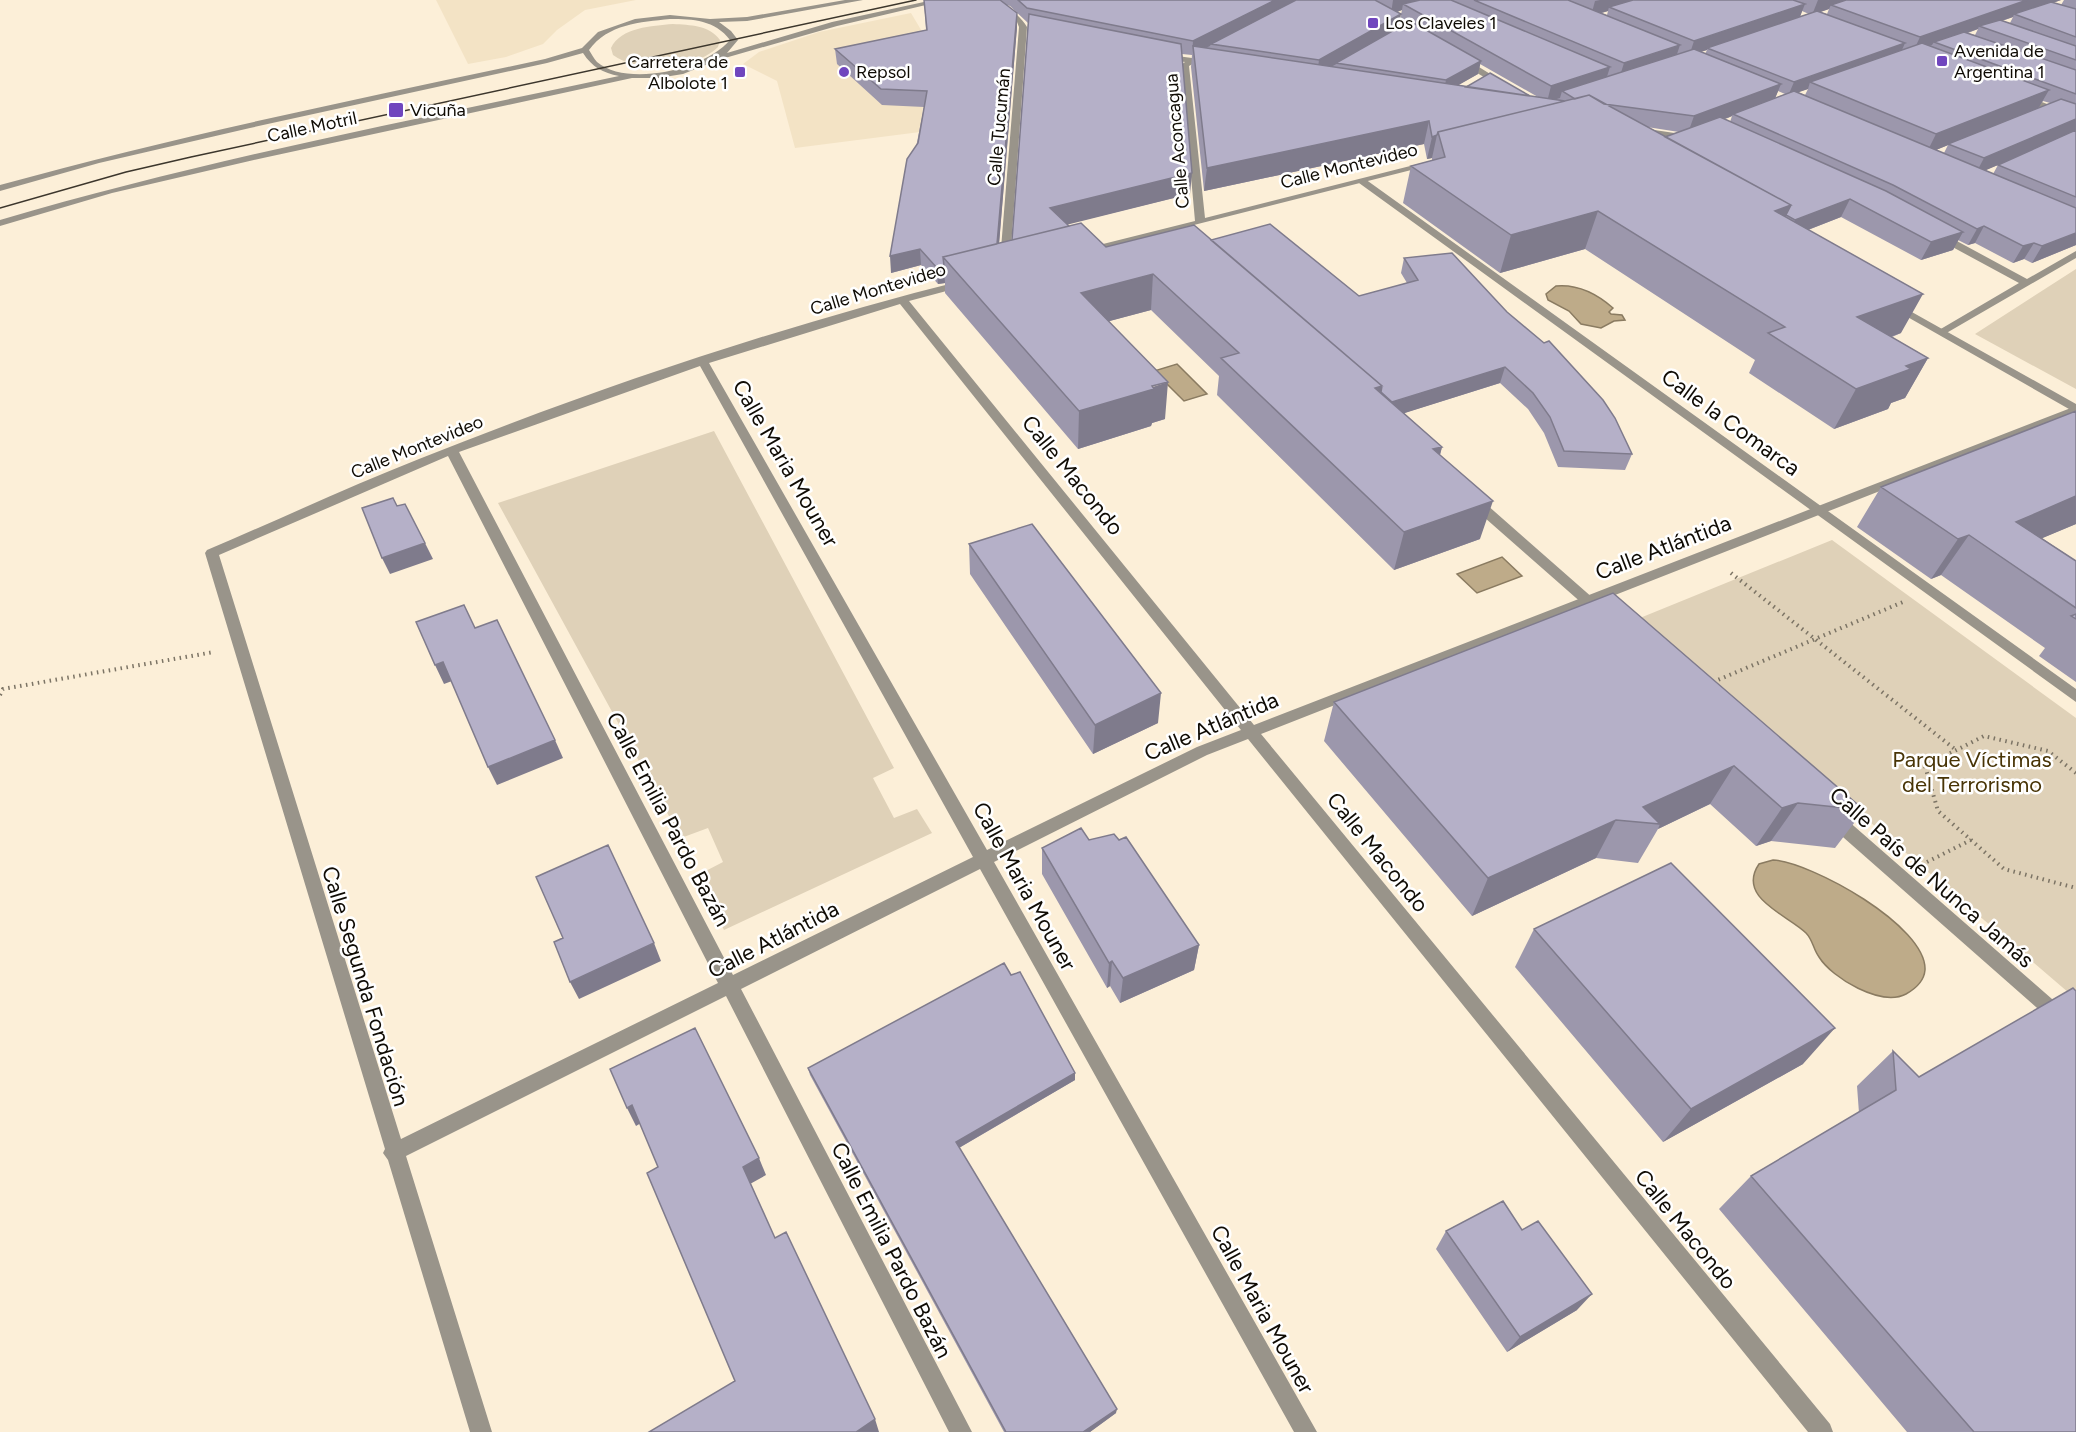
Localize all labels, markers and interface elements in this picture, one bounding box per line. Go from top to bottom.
place label: Los Claveles 1 [1385,12,1497,34]
marker: Los Claveles 1 [1366,16,1380,30]
place label: Avenida de Argentina 1 [1954,40,2045,83]
place label: Carretera de Albolote 1 [627,51,728,94]
marker: Avenida de Argentina 1 [1935,54,1949,68]
place label: Repsol [856,61,911,83]
marker: Carretera de Albolote 1 [733,65,747,79]
marker: Repsol [837,65,851,79]
street label: Calle Tucumán [983,67,1015,187]
street label: Calle Aconcagua [1160,73,1194,209]
place label: Vicuña [410,99,466,121]
marker: Vicuña [387,101,405,119]
street label: Calle Motril [265,107,359,147]
street label: Calle Montevideo [1278,138,1420,194]
street label: Calle Montevideo [807,258,949,320]
street label: Calle la Comarca [1656,363,1805,482]
street label: Calle Maria Mouner [727,375,845,552]
street label: Calle Montevideo [348,410,486,484]
street label: Calle Macondo [1016,410,1129,541]
street label: Calle Atlántida [1591,509,1735,586]
street label: Calle Atlántida [1140,686,1282,767]
street label: Calle Emilia Pardo Bazán [601,707,737,931]
park label: Parque Víctimas del Terrorismo [1892,746,2052,798]
street label: Calle País de Nunca Jamás [1824,781,2039,973]
street label: Calle Macondo [1321,787,1434,918]
street label: Calle Maria Mouner [967,797,1082,976]
street label: Calle Segunda Fondación [316,863,415,1110]
street label: Calle Atlántida [703,895,843,984]
street label: Calle Emilia Pardo Bazán [825,1138,958,1363]
street label: Calle Macondo [1629,1164,1742,1295]
street label: Calle Maria Mouner [1205,1220,1320,1399]

